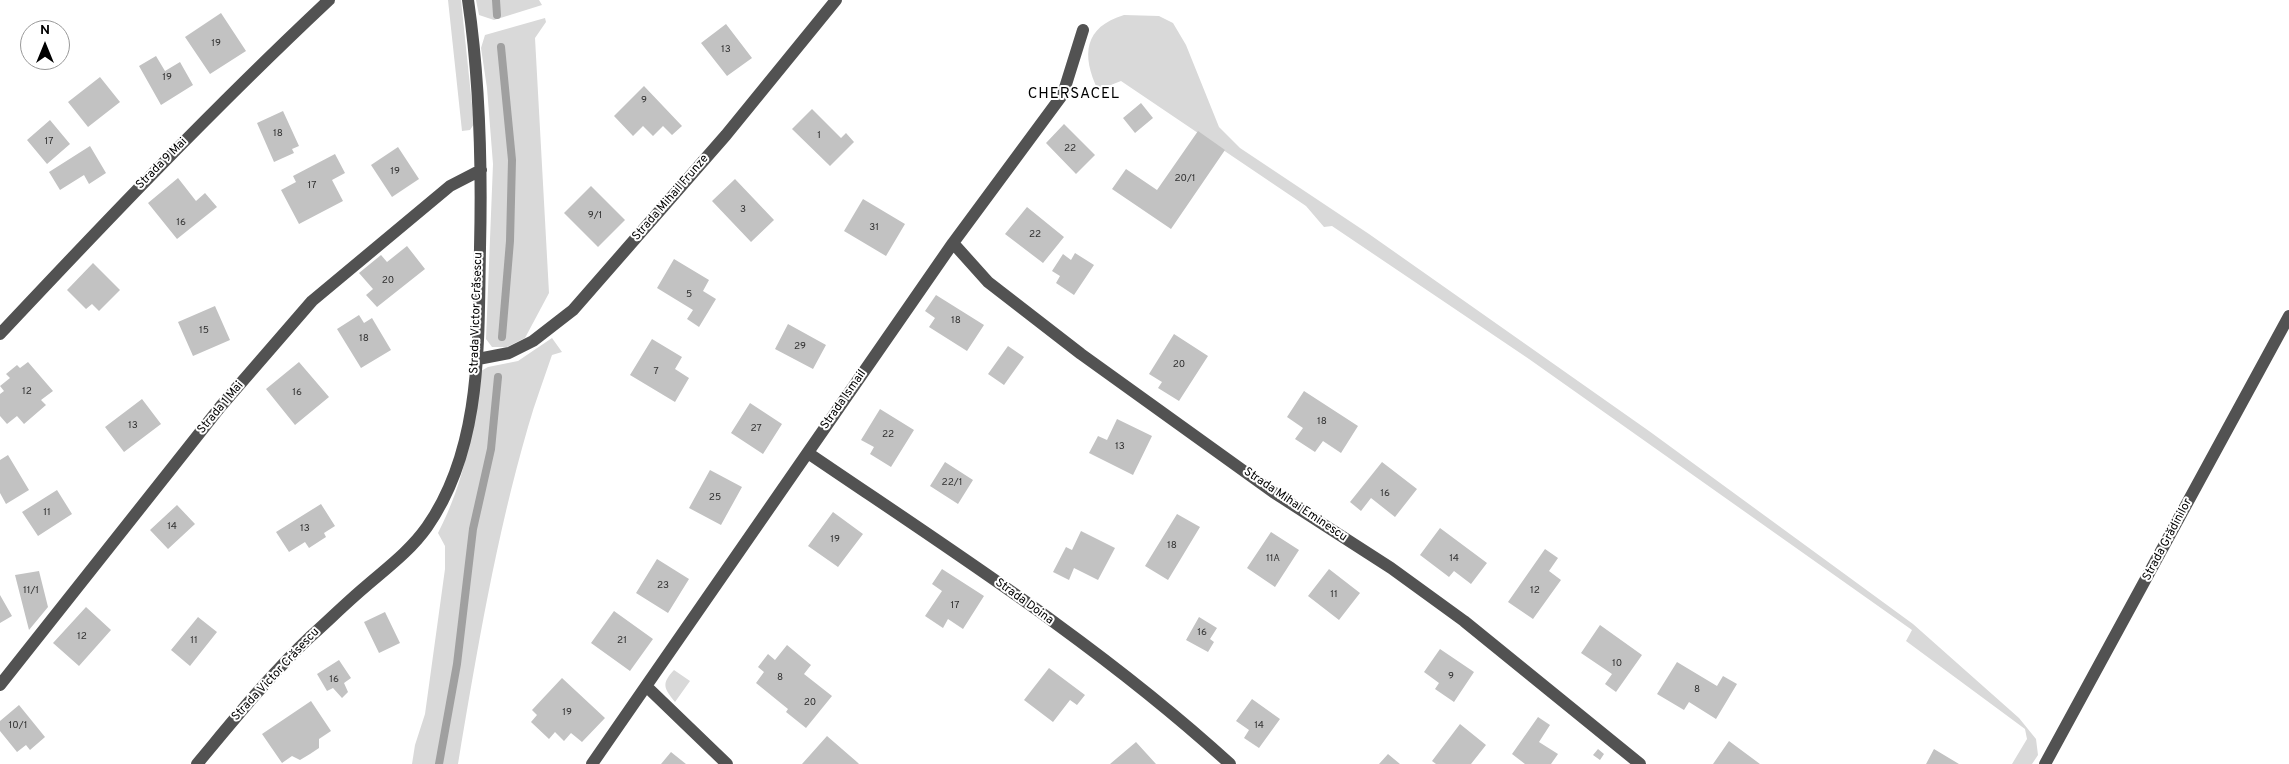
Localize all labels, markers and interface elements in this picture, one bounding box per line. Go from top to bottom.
north arrow [20,20,70,70]
text: N [40,22,50,39]
house number: 19 [211,38,221,50]
house number: 13 [721,44,731,56]
house number: 19 [162,72,172,84]
district label: CHERSACEL [1027,86,1121,104]
house number: 9 [641,95,647,107]
house number: 18 [273,128,283,140]
house number: 1 [817,130,821,142]
street label: Strada 9 Mai [133,135,191,193]
house number: 17 [45,136,53,148]
house number: 22 [1064,143,1076,155]
street label: Strada Mihail Frunze [630,152,712,244]
house number: 19 [390,166,400,178]
house number: 20/1 [1174,173,1196,185]
house number: 17 [308,180,316,192]
house number: 3 [740,204,746,216]
house number: 9/1 [588,210,602,222]
house number: 16 [176,217,186,229]
house number: 31 [869,222,879,234]
house number: 22 [1029,229,1041,241]
street label: Strada Victor Crăsescu [468,252,486,374]
house number: 20 [382,275,394,287]
house number: 5 [686,289,692,301]
house number: 18 [951,315,961,327]
house number: 15 [199,325,209,337]
house number: 18 [359,333,369,345]
house number: 29 [794,341,806,353]
house number: 20 [1173,359,1185,371]
house number: 7 [653,366,659,378]
street label: Strada Ismail [818,367,870,433]
street label: Strada 1 Mai [195,379,247,437]
house number: 12 [22,386,32,398]
house number: 16 [292,387,302,399]
house number: 18 [1317,416,1327,428]
house number: 13 [128,420,138,432]
house number: 27 [750,423,762,435]
house number: 22 [882,429,894,441]
house number: 13 [1115,441,1125,453]
street label: Strada Mihai Eminescu [1241,465,1349,545]
house number: 22/1 [942,477,962,489]
house number: 16 [1380,488,1390,500]
house number: 25 [709,492,721,504]
street label: Strada Grădinilor [2140,496,2196,584]
house number: 11 [43,507,51,519]
house number: 14 [167,521,177,533]
house number: 13 [300,523,310,535]
house number: 19 [830,534,840,546]
house number: 18 [1167,540,1177,552]
house number: 11A [1266,553,1280,565]
house number: 14 [1449,553,1459,565]
street label: Strada Doina [992,576,1056,628]
house number: 23 [657,580,669,592]
house number: 11/1 [23,585,39,597]
house number: 12 [1530,585,1540,597]
house number: 11 [1330,589,1338,601]
house number: 17 [951,600,959,612]
street label: Strada Victor Crăsescu [229,626,323,724]
house number: 16 [1197,627,1207,639]
house number: 12 [77,631,87,643]
house number: 11 [190,635,198,647]
house number: 21 [617,635,627,647]
house number: 10 [1612,658,1622,670]
house number: 9 [1448,671,1454,683]
house number: 8 [777,672,783,684]
house number: 16 [329,674,339,686]
house number: 8 [1694,684,1700,696]
house number: 20 [804,697,816,709]
house number: 19 [562,707,572,719]
house number: 10/1 [9,720,27,732]
house number: 14 [1254,720,1264,732]

